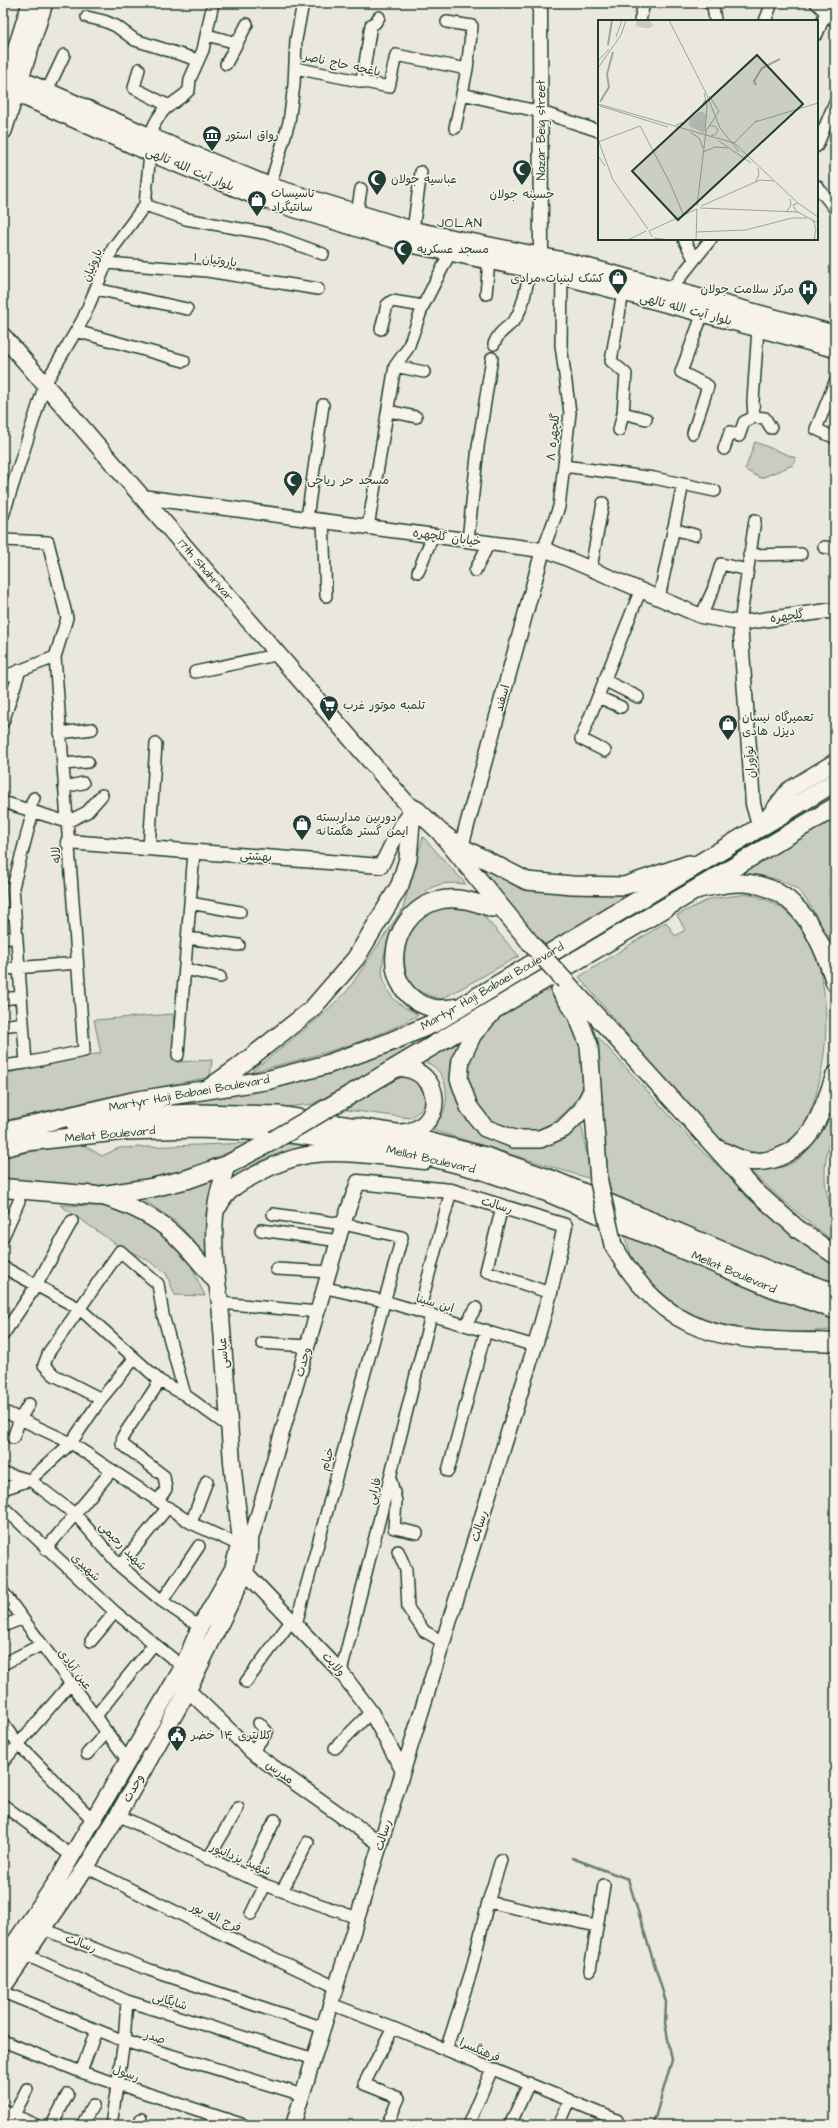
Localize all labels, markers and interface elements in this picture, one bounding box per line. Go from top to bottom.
inset map [598,20,818,240]
street label: باغچه حاج ناصر [301,48,382,81]
street label: Nazar Beig street [533,80,551,180]
museum icon: رواق استور [201,124,223,152]
place label: رواق استور [225,127,279,144]
street label: بلوار آیت الله تالهی [143,143,237,196]
mosque icon: حسینه جولان [511,158,533,186]
mosque icon: عباسیه جولان [366,168,388,196]
place label: عباسیه جولان [391,171,457,188]
place label: تاسیسات سانتیگراد [271,185,315,216]
place label: حسینه جولان [490,186,554,203]
shop icon: تاسیسات سانتیگراد [246,189,268,217]
district label: JOLAN [437,214,483,232]
mosque icon: مسجد عسکریه [392,238,414,266]
place label: مسجد عسکریه [417,241,489,258]
street label: باروتیان [78,246,107,285]
street label: ۱ باروتیان [192,249,238,272]
shop icon: کشک لبنیات مرادی [607,267,629,295]
place label: کشک لبنیات مرادی [511,270,604,287]
hospital icon: مرکز سلامت جولان [797,278,819,306]
place label: مرکز سلامت جولان [701,281,794,298]
street label: بلوار آیت الله تالهی [638,289,734,330]
street label: گلچهره ۸ [543,412,564,462]
mosque icon: مسجد حر ریاحی [282,469,304,497]
place label: مسجد حر ریاحی [307,472,389,489]
street label: خیابان گلچهره [412,524,482,551]
street label: 17th Shahrivar [174,535,238,605]
street label: گلچهره [769,606,805,627]
street label: اسفند [491,683,514,714]
supermarket icon: تلمبه موتور غرب [318,694,340,722]
place label: تلمبه موتور غرب [343,697,426,714]
place label: تعمیرگاه نیسان دیزل هادی [742,709,814,740]
shop icon: تعمیرگاه نیسان دیزل هادی [717,713,739,741]
street label: نوآوران [741,745,760,779]
place label: دوربین مداربسته ایمن گستر هگمتانه [316,809,408,840]
shop icon: دوربین مداربسته ایمن گستر هگمتانه [291,813,313,841]
street label: لاله [47,846,66,864]
street label: بهشتی [239,847,273,866]
street label: Martyr Haji Babaei Boulevard [417,938,568,1035]
street label: Martyr Haji Babaei Boulevard [107,1071,271,1117]
street label: Mellat Boulevard [64,1122,156,1147]
street label: Mellat Boulevard [385,1141,477,1178]
street label: رسالت [479,1193,515,1218]
street label: Mellat Boulevard [689,1247,779,1298]
street label: ابن سینا [414,1290,456,1317]
street label: عباسی [214,1337,233,1369]
street label: وحدت [291,1345,316,1379]
street label: خیام [316,1445,339,1473]
street label: فارابی [363,1476,386,1507]
street label: رسالت [467,1508,492,1544]
street label: شهید رحیمی [95,1518,150,1575]
street label: شهیدی [67,1549,104,1586]
street label: عین آبادی [54,1645,96,1693]
street label: ولایت [318,1648,349,1680]
public building icon: کلانتری ۱۴ خضر [166,1724,188,1752]
place label: کلانتری ۱۴ خضر [190,1727,272,1744]
street label: مدرس [262,1756,297,1788]
street label: وحدت [119,1771,148,1806]
street label: رسالت [371,1817,396,1853]
street label: شهید یزدانپور [207,1838,274,1880]
street label: فرج اله پور [187,1898,244,1937]
street label: رسالت [63,1930,99,1957]
street label: شایگانی [150,1988,189,2015]
street label: صدر [141,2026,167,2049]
street label: فرهنگسرا [457,2034,503,2067]
street label: رسول [110,2061,141,2086]

